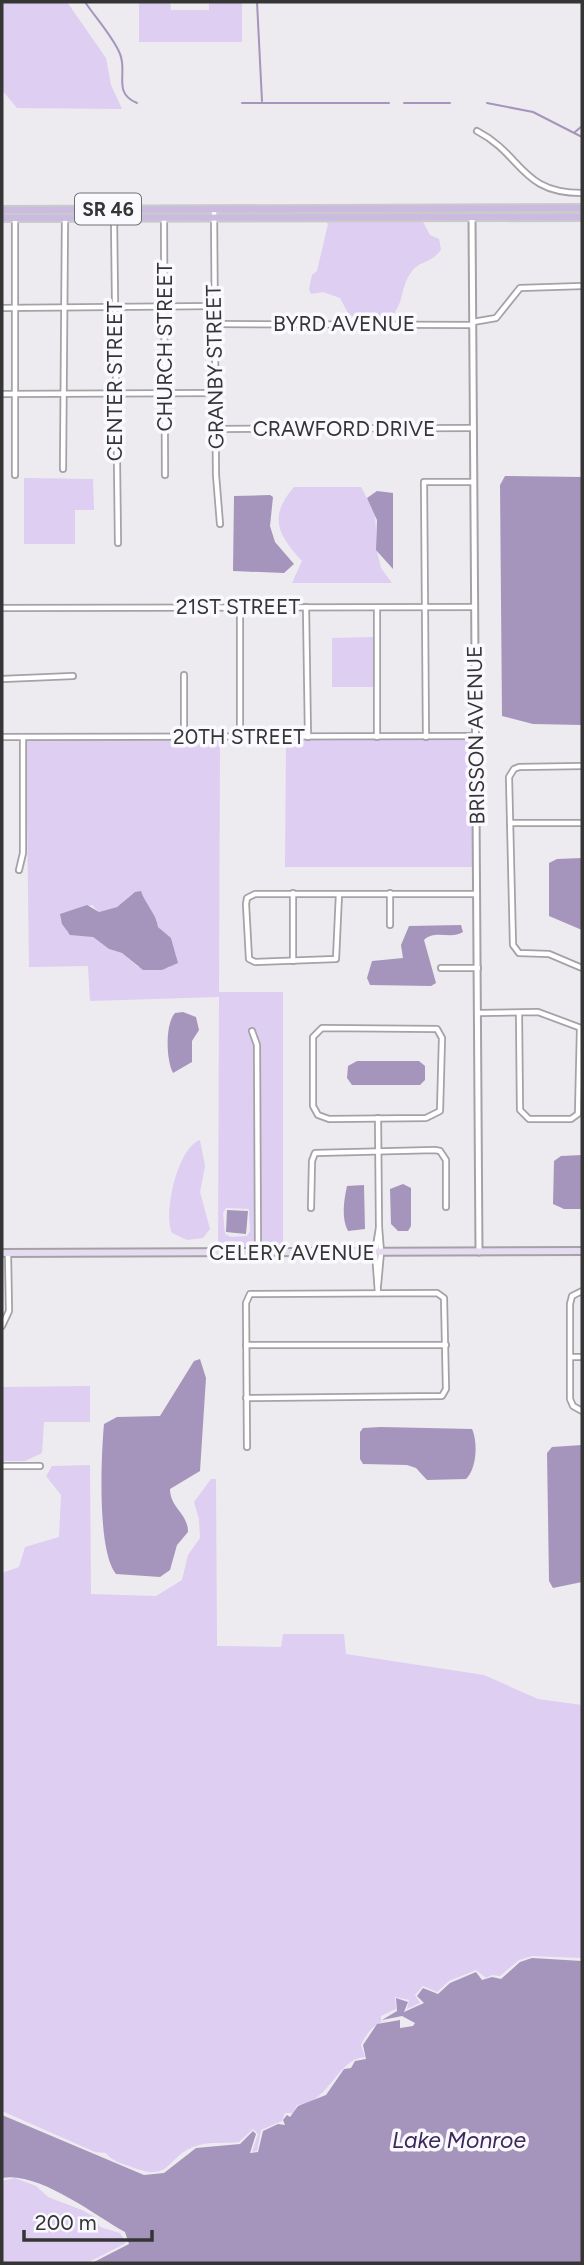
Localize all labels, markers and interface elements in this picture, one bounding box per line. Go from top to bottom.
road number: SR 46 [75,194,141,224]
street label: CHURCH STREET [152,262,177,432]
street label: GRANBY STREET [201,284,228,449]
street label: CENTER STREET [102,300,127,461]
street label: BYRD AVENUE [273,311,415,336]
street label: CRAWFORD DRIVE [253,416,435,441]
street label: 21ST STREET [176,594,300,619]
street label: BRISSON AVENUE [461,645,490,825]
street label: 20TH STREET [173,724,305,749]
street label: CELERY AVENUE [209,1240,375,1265]
water label: Lake Monroe [392,2126,526,2154]
scale bar [24,2198,152,2242]
text: 200 m [35,2210,97,2235]

